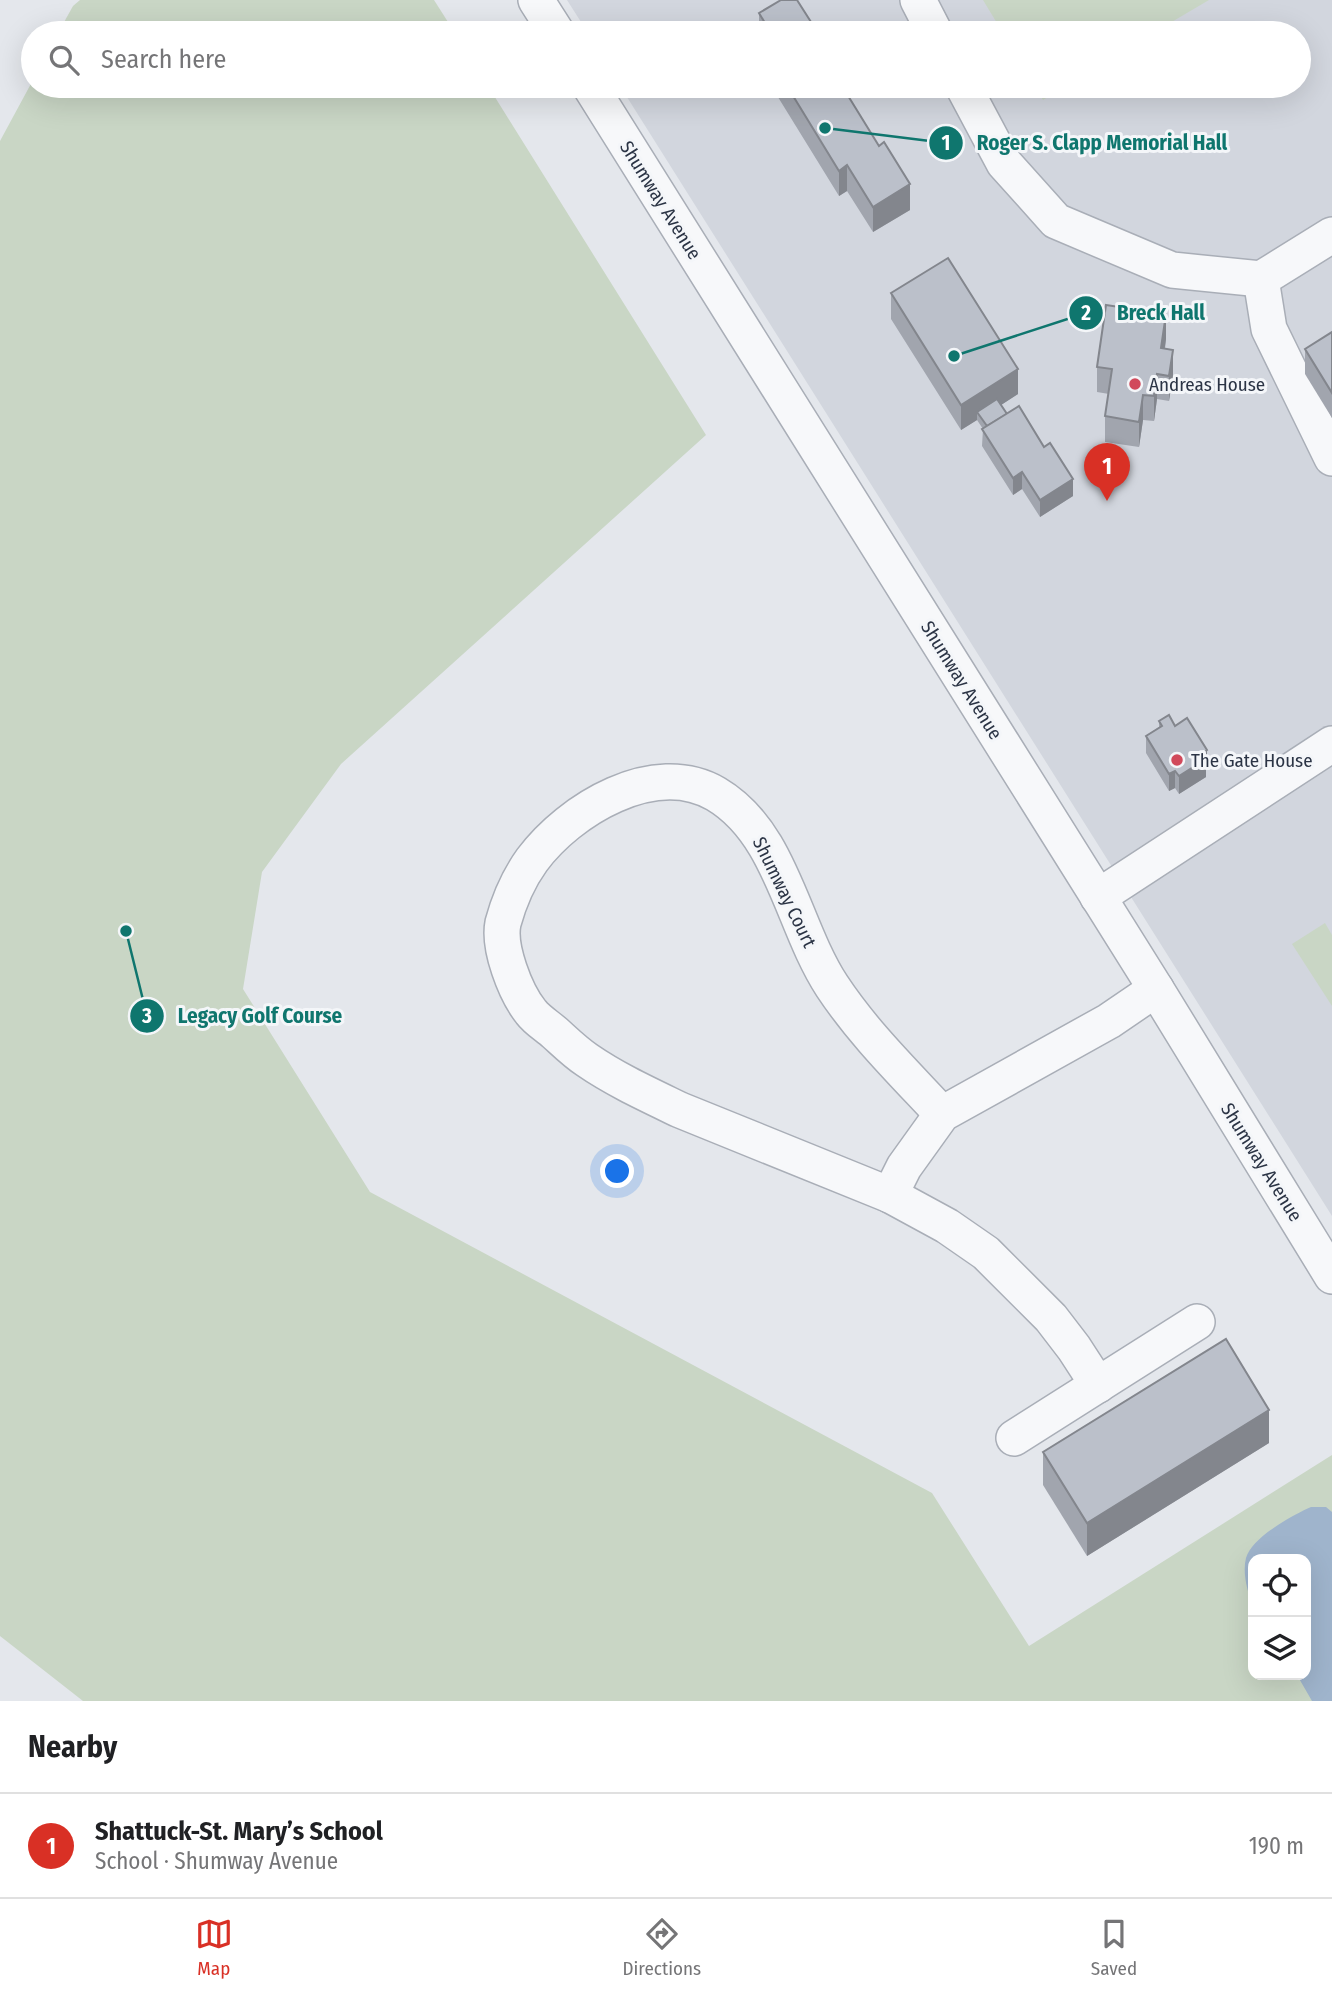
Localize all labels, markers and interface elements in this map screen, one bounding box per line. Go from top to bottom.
search box [21,21,1311,98]
icon: search [45,41,83,79]
text: Search here [101,44,226,75]
callout: Roger S. Clapp Memorial Hall [928,122,1241,164]
text: 1 [942,130,950,156]
text: Roger S. Clapp Memorial Hall [977,130,1227,156]
street label: Shumway Avenue [615,137,706,264]
callout: Breck Hall [1068,292,1219,334]
text: 2 [1080,300,1091,326]
text: Breck Hall [1117,300,1205,326]
place label: Andreas House [1149,373,1265,396]
marker: Andreas House [1127,376,1143,392]
pin: 1 [1084,443,1130,501]
street label: Shumway Avenue [916,617,1007,744]
place label: The Gate House [1191,749,1313,772]
marker: The Gate House [1169,752,1185,768]
street label: Shumway Court [748,833,822,952]
callout: Legacy Golf Course [129,995,357,1037]
text: 3 [141,1003,152,1029]
text: Legacy Golf Course [178,1003,343,1029]
street label: Shumway Avenue [1216,1099,1307,1226]
your location [600,1154,634,1188]
map controls [1248,1554,1311,1680]
button: locate [1248,1554,1311,1617]
button: layers [1248,1617,1311,1680]
text: Nearby [28,1729,117,1765]
text: Shattuck-St. Mary’s School [95,1816,383,1847]
text: 1 [46,1832,56,1860]
text: 190 m [1249,1832,1304,1860]
text: School · Shumway Avenue [95,1847,338,1875]
tab: Map [195,1915,233,1980]
tab: Directions [623,1915,701,1980]
tab: Saved [1091,1915,1137,1980]

